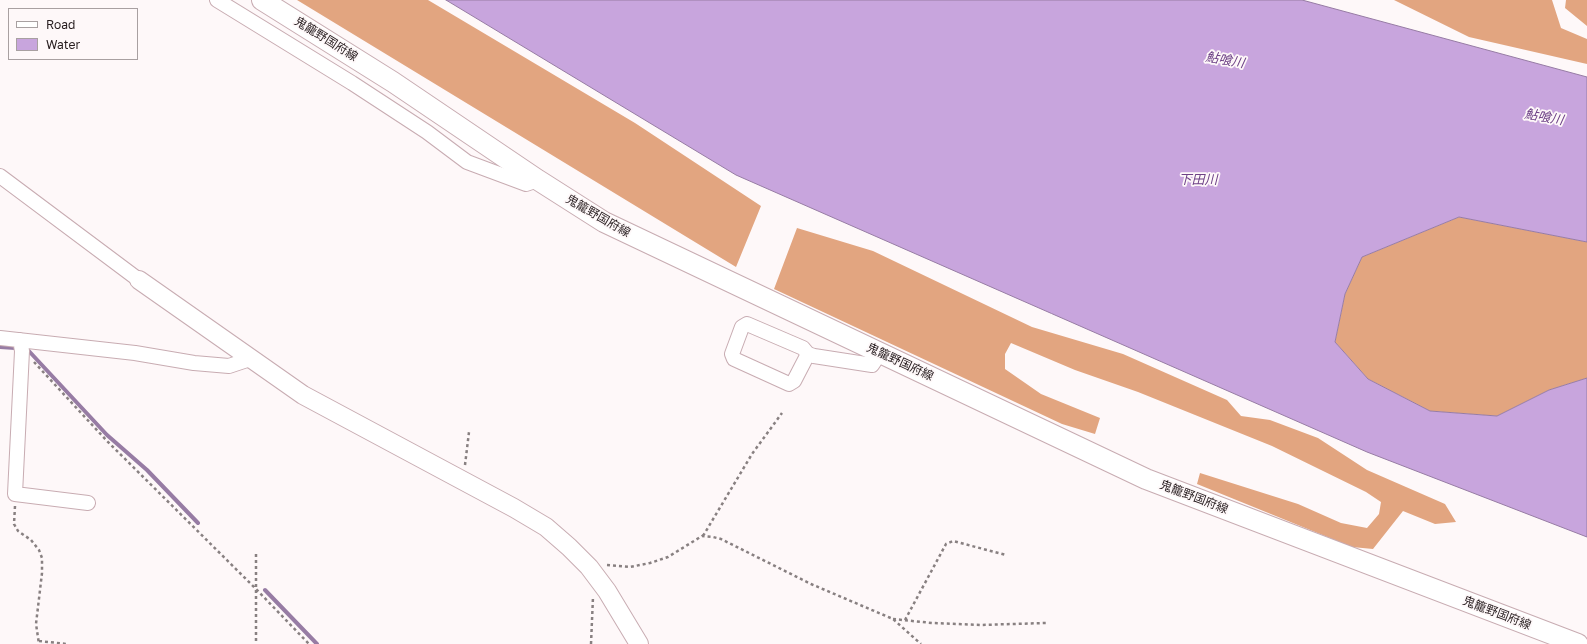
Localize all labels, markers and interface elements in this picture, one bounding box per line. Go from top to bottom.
legend [8,8,138,60]
street label: 鬼籠野国府線 [292,14,360,64]
text: Road [46,17,75,32]
text: Water [46,37,80,52]
water label: 鮎喰川 [1204,49,1246,71]
water label: 鮎喰川 [1523,106,1565,128]
water label: 下田川 [1179,172,1217,188]
street label: 鬼籠野国府線 [563,192,633,240]
street label: 鬼籠野国府線 [864,340,936,384]
street label: 鬼籠野国府線 [1158,477,1230,517]
street label: 鬼籠野国府線 [1461,593,1533,633]

